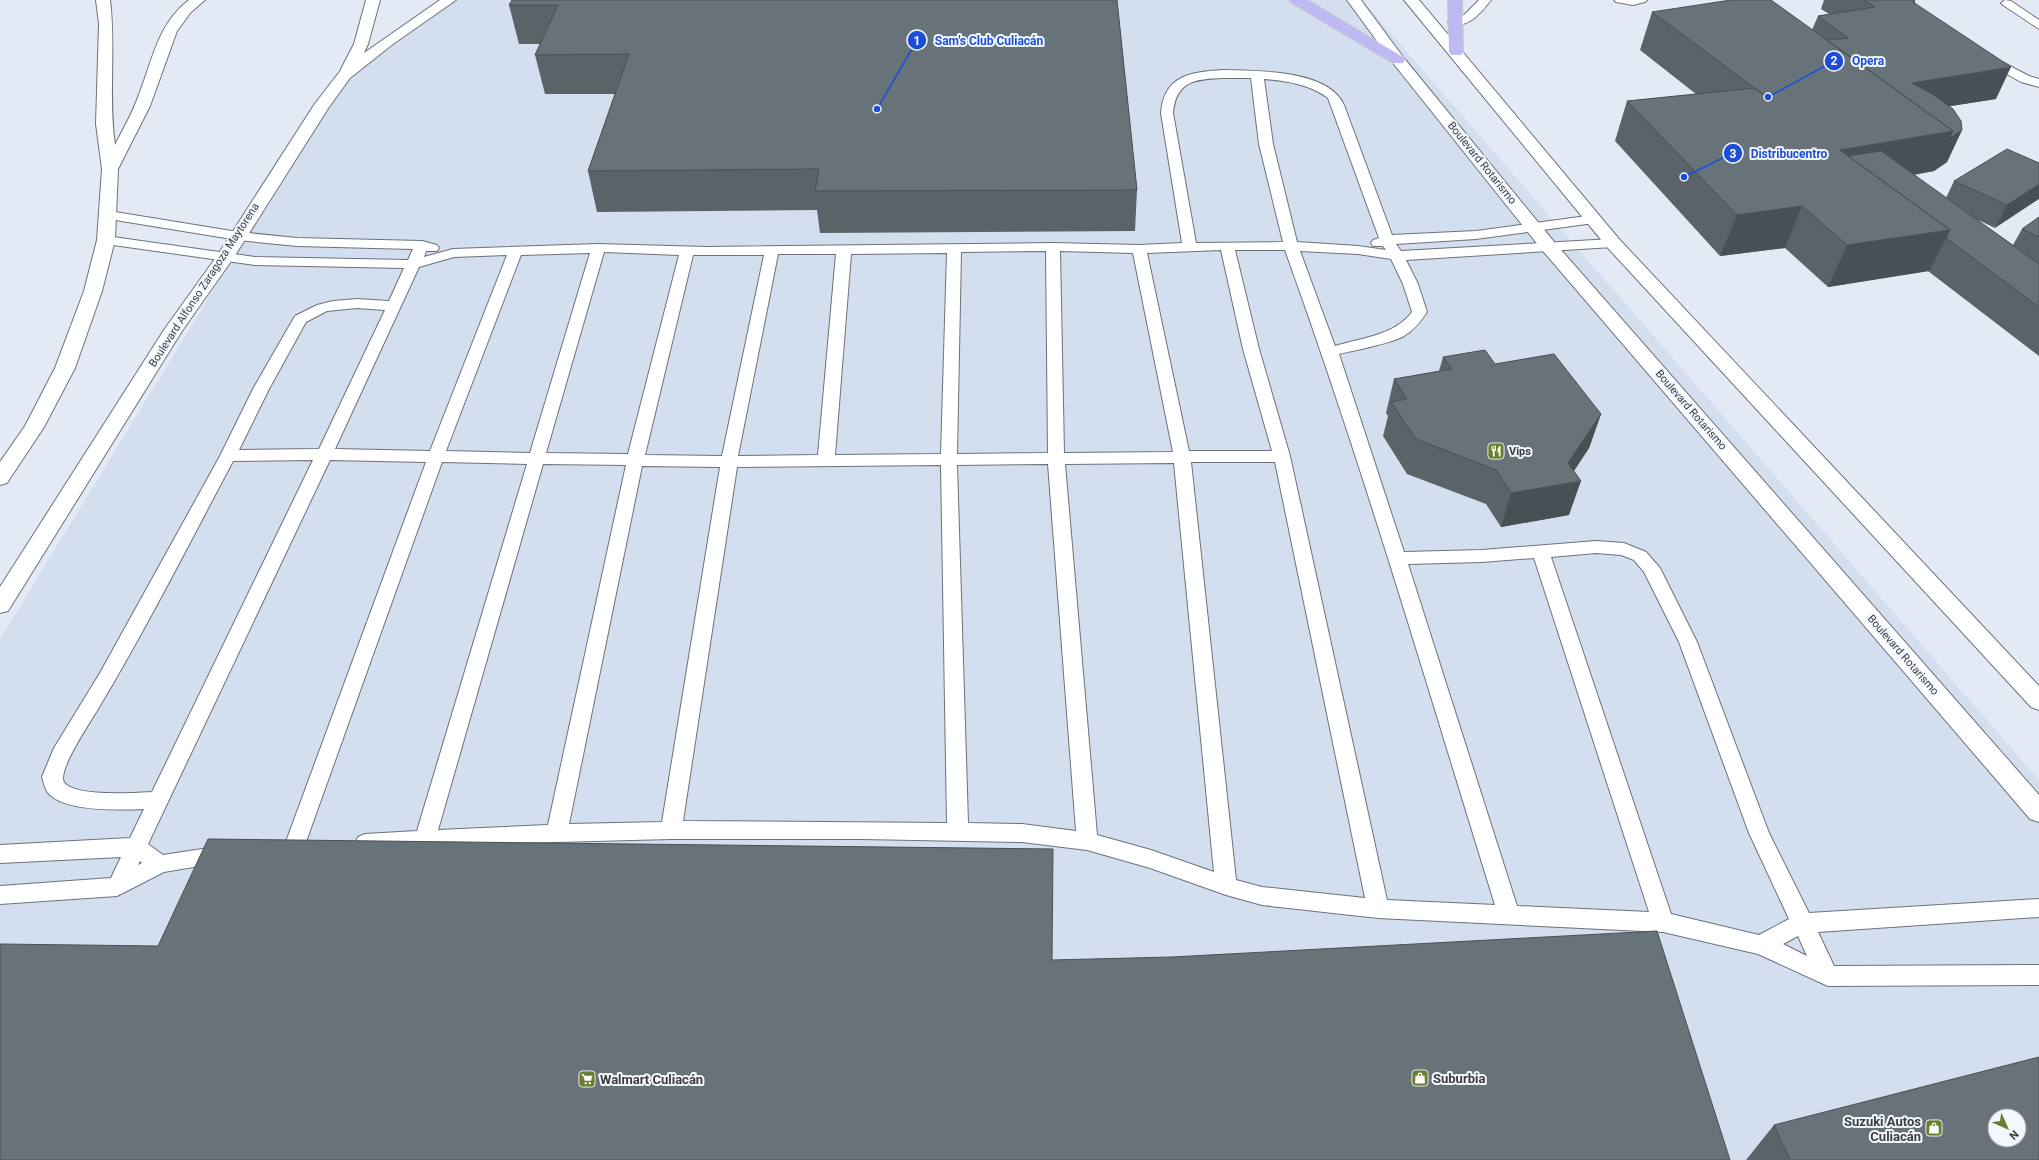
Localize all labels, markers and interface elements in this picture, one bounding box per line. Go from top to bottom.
callout: Sam's Club Culiacán [907,28,1051,52]
text: 1 [914,34,920,48]
text: Sam's Club Culiacán [935,34,1044,48]
callout: Opera [1824,49,1892,73]
text: 2 [1831,54,1838,68]
text: Opera [1852,54,1885,68]
street label: Boulevard Rotarismo [1445,119,1519,207]
callout: Distribucentro [1723,141,1836,165]
text: 3 [1730,147,1737,161]
text: Distribucentro [1751,147,1828,161]
street label: Boulevard Alfonso Zaragoza Maytorena [146,201,262,369]
street label: Boulevard Rotarismo [1653,367,1729,453]
restaurant icon: Vips [1486,441,1506,461]
place label: Vips [1509,445,1531,458]
street label: Boulevard Rotarismo [1865,612,1941,698]
shop icon: Suburbia [1410,1068,1430,1088]
supermarket icon: Walmart Culiacán [577,1069,597,1089]
place label: Suburbia [1433,1071,1485,1086]
place label: Walmart Culiacán [600,1072,703,1087]
north arrow [1987,1108,2027,1148]
place label: Suzuki Autos Culiacán [1844,1114,1921,1144]
shop icon: Suzuki Autos Culiacán [1924,1118,1944,1138]
text: N [2006,1127,2021,1142]

